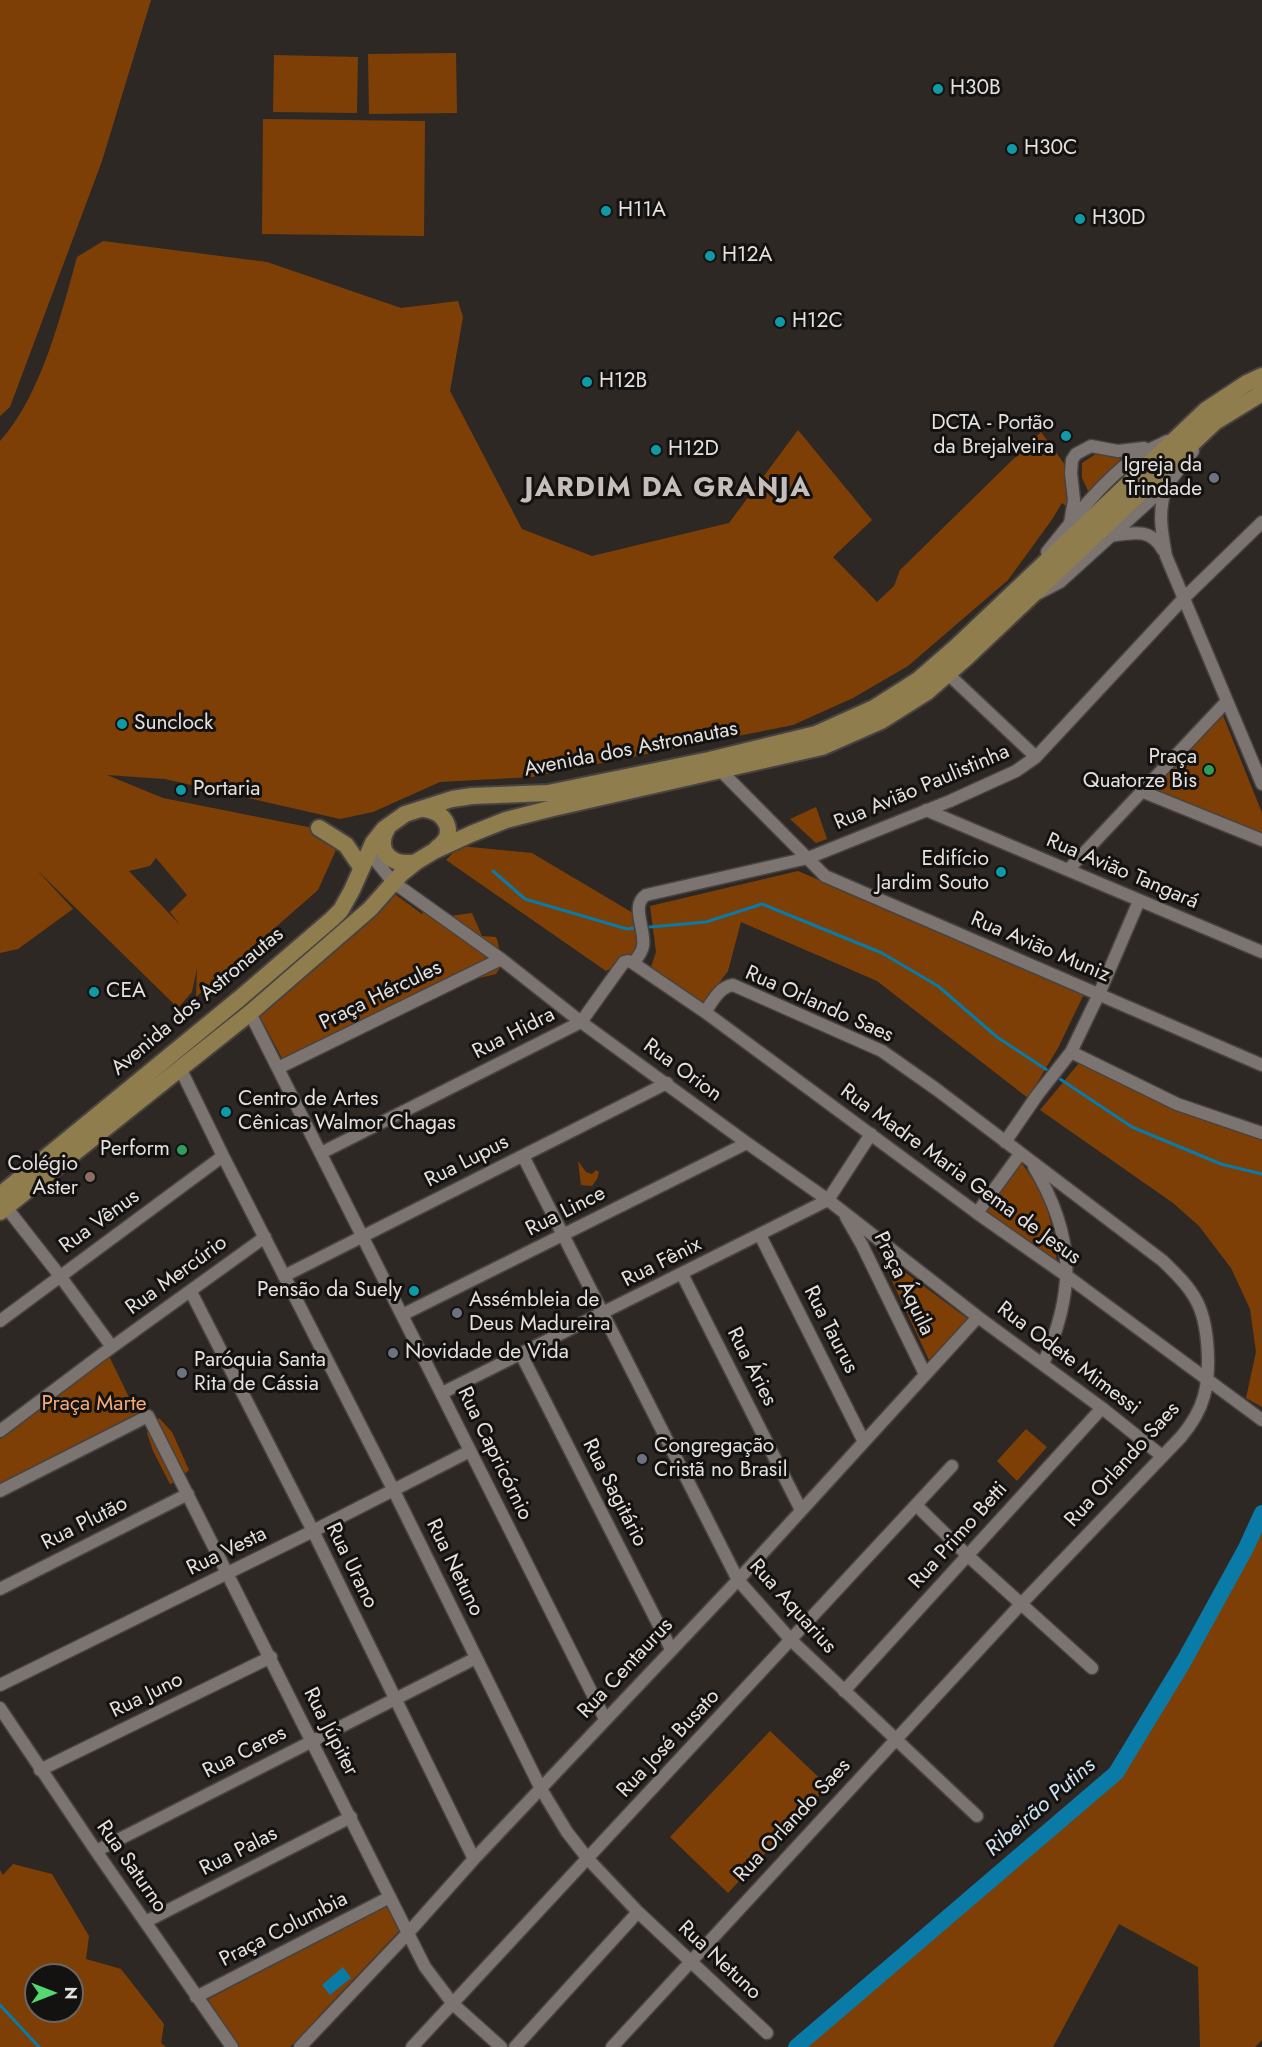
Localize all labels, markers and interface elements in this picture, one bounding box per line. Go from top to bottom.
place label: H30B [950,76,1001,102]
marker: H30B [931,82,945,96]
place label: H30C [1024,136,1077,162]
marker: H30C [1005,142,1019,156]
place label: H11A [618,198,666,224]
marker: H11A [599,204,613,218]
place label: H30D [1092,206,1145,232]
marker: H30D [1073,212,1087,226]
place label: H12A [722,243,772,269]
marker: H12A [703,249,717,263]
place label: H12C [792,309,843,335]
marker: H12C [773,315,787,329]
place label: H12B [599,369,647,395]
marker: H12B [580,375,594,389]
place label: DCTA - Portão da Brejalveira [931,411,1054,461]
marker: DCTA - Portão da Brejalveira [1059,429,1073,443]
place label: H12D [668,437,719,463]
marker: H12D [649,443,663,457]
place label: Igreja da Trindade [1123,453,1202,503]
marker: Igreja da Trindade [1207,471,1221,485]
district label: JARDIM DA GRANJA [524,473,812,505]
place label: Sunclock [134,711,213,737]
marker: Sunclock [115,717,129,731]
street label: Avenida dos Astronautas [522,717,740,783]
street label: Rua Avião Paulistinha [831,740,1013,836]
place label: Praça Quatorze Bis [1083,745,1197,795]
marker: Praça Quatorze Bis [1202,763,1216,777]
place label: Portaria [193,777,260,803]
marker: Portaria [174,783,188,797]
street label: Rua Avião Tangará [1042,829,1202,915]
place label: Edifício Jardim Souto [876,847,989,897]
marker: Edifício Jardim Souto [994,865,1008,879]
street label: Rua Avião Muniz [967,907,1113,989]
street label: Avenida dos Astronautas [107,923,289,1081]
street label: Praça Hércules [316,956,446,1036]
street label: Rua Orlando Saes [741,961,897,1049]
place label: CEA [106,979,146,1005]
marker: CEA [87,985,101,999]
street label: Rua Hidra [469,1003,559,1065]
street label: Rua Orion [638,1034,726,1108]
street label: Rua Madre Maria Gema de Jesus [835,1079,1085,1271]
place label: Centro de Artes Cênicas Walmor Chagas [238,1087,456,1137]
marker: Centro de Artes Cênicas Walmor Chagas [219,1105,233,1119]
street label: Rua Lupus [421,1130,513,1194]
place label: Perform [100,1137,170,1163]
marker: Perform [175,1143,189,1157]
place label: Colégio Aster [8,1152,78,1202]
marker: Colégio Aster [83,1170,97,1184]
street label: Rua Lince [522,1181,610,1243]
street label: Rua Vênus [55,1185,145,1259]
street label: Praça Áquila [867,1228,939,1340]
street label: Rua Mercúrio [121,1231,233,1321]
street label: Rua Fênix [618,1232,706,1294]
place label: Pensão da Suely [257,1278,402,1304]
street label: Rua Taurus [797,1282,863,1378]
marker: Pensão da Suely [407,1284,421,1298]
place label: Assémbleia de Deus Madureira [469,1288,610,1338]
street label: Rua Odete Mimessi [991,1297,1145,1421]
marker: Assémbleia de Deus Madureira [450,1306,464,1320]
street label: Rua Áries [720,1323,782,1411]
place label: Novidade de Vida [405,1340,569,1366]
marker: Novidade de Vida [386,1346,400,1360]
place label: Paróquia Santa Rita de Cássia [194,1348,326,1398]
marker: Paróquia Santa Rita de Cássia [175,1366,189,1380]
street label: Rua Capricórnio [451,1383,537,1525]
park label: Praça Marte [42,1392,146,1418]
street label: Rua Orlando Saes [1060,1397,1186,1533]
place label: Congregação Cristã no Brasil [654,1434,788,1484]
street label: Rua Sagitário [576,1435,652,1551]
marker: Congregação Cristã no Brasil [635,1452,649,1466]
street label: Rua Primo Betti [904,1477,1014,1595]
street label: Rua Plutão [38,1492,132,1556]
street label: Rua Netuno [420,1515,488,1621]
street label: Rua Urano [319,1519,383,1613]
street label: Rua Vesta [183,1522,271,1582]
street label: Rua Aquarius [743,1555,841,1659]
street label: Rua Centaurus [573,1614,679,1724]
street label: Rua Juno [107,1668,187,1724]
street label: Rua Júpiter [297,1684,363,1780]
street label: Rua José Busato [612,1685,726,1803]
street label: Rua Ceres [199,1721,291,1785]
water label: Ribeirão Putins [981,1753,1101,1863]
street label: Rua Orlando Saes [729,1754,857,1888]
street label: Rua Saturno [90,1816,172,1918]
street label: Rua Palas [196,1822,282,1882]
street label: Praça Columbia [216,1887,352,1973]
street label: Rua Netuno [672,1916,766,2006]
north arrow [24,1963,84,2023]
text: N [59,1987,82,1999]

